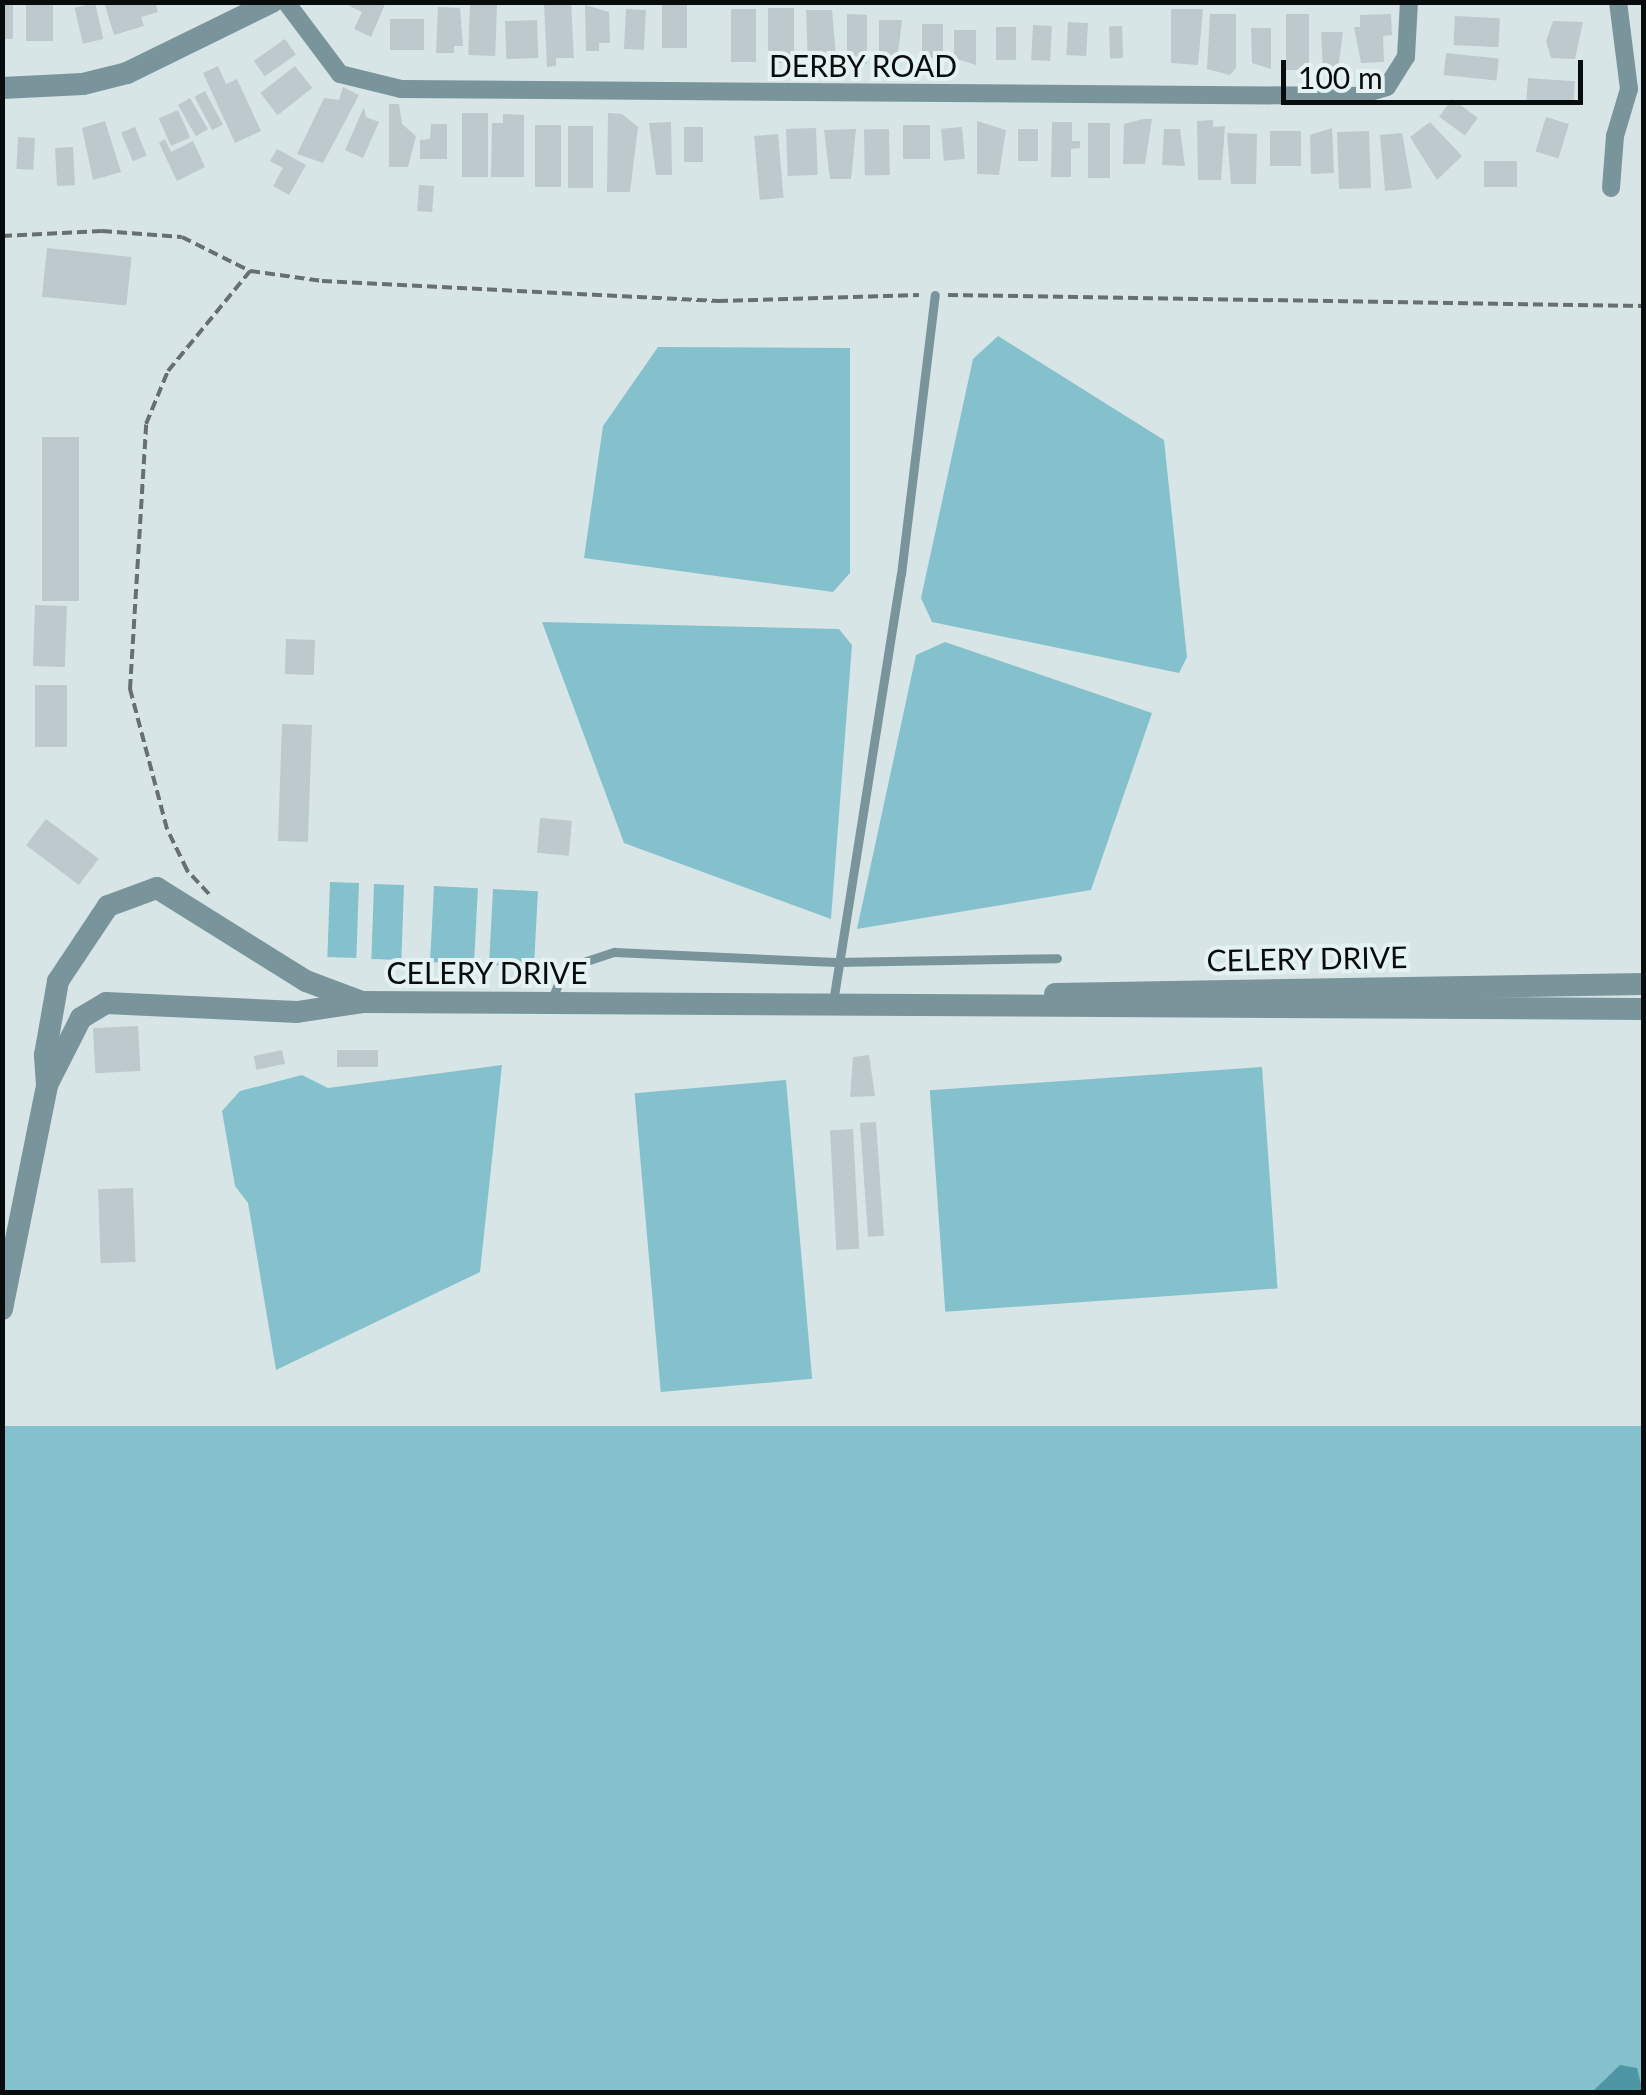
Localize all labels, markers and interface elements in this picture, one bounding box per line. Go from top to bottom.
scale bar [1286,40,1588,102]
street label: DERBY ROAD [768,47,958,83]
text: 100 m [1298,59,1383,95]
street label: CELERY DRIVE [1206,938,1408,978]
street label: CELERY DRIVE [386,954,588,990]

